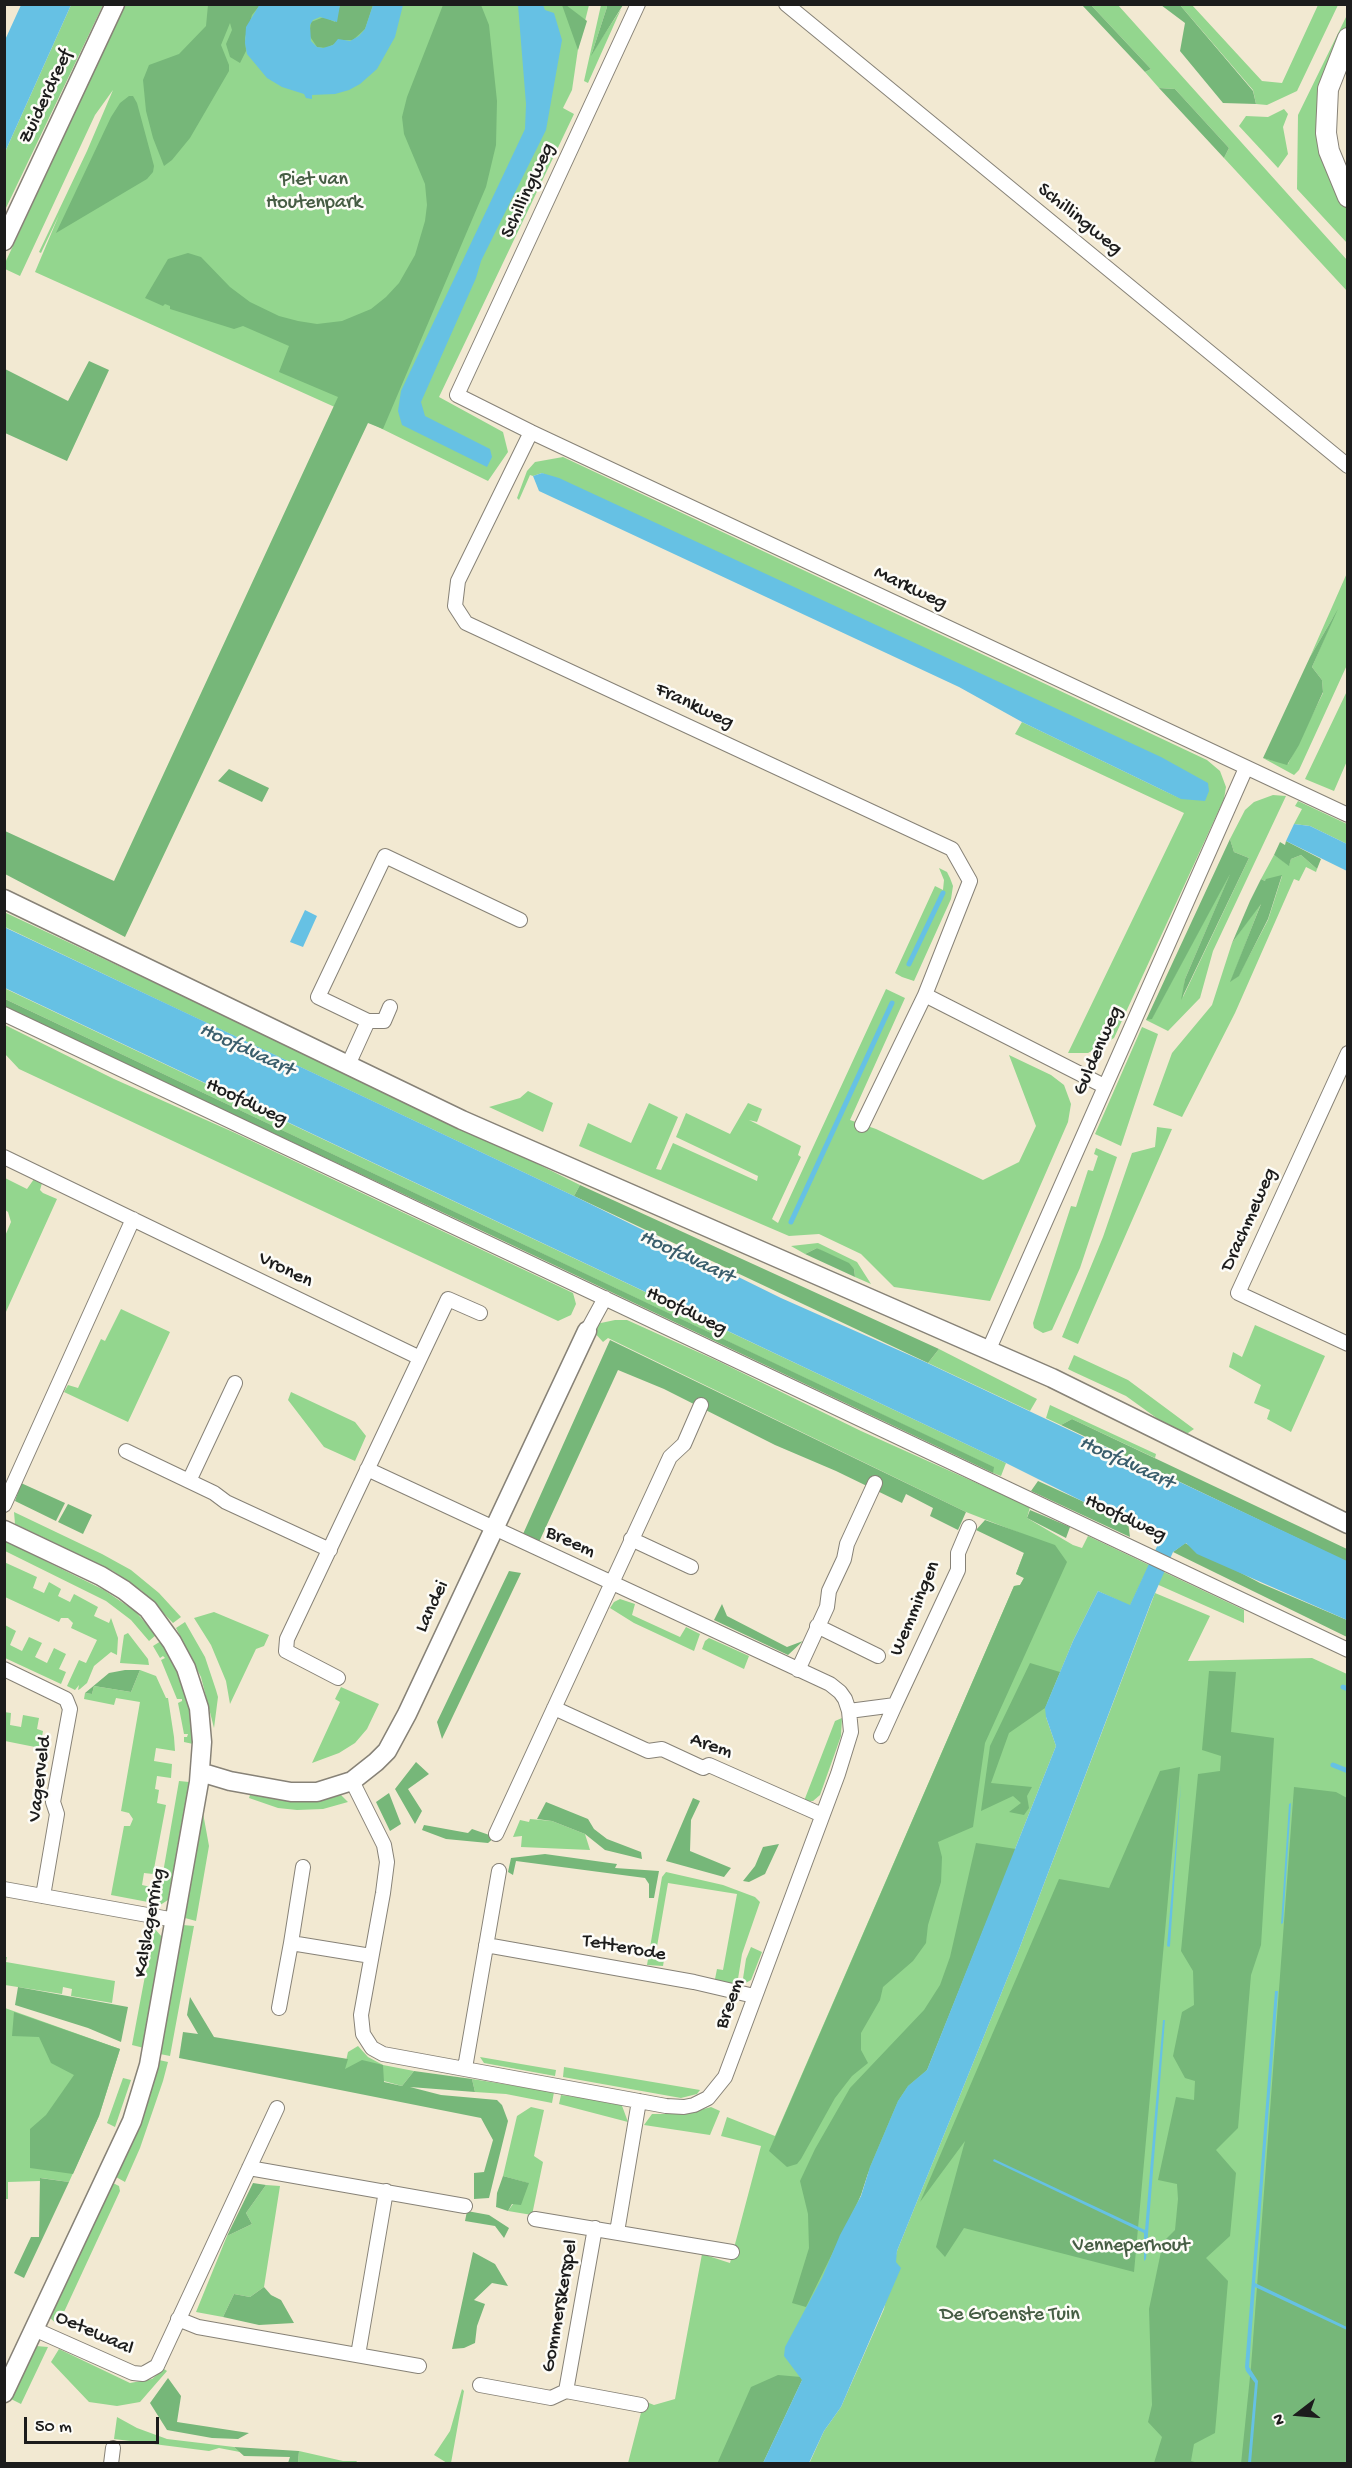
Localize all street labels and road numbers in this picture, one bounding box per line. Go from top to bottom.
street label: Zuiderdreef [15,46,79,148]
street label: Schillingweg [496,140,562,242]
street label: Schillingweg [1032,178,1126,262]
street label: Markweg [870,562,950,616]
street label: Frankweg [651,678,737,736]
street label: Guldenweg [1069,1003,1129,1099]
street label: Hoofdweg [201,1074,291,1132]
street label: Drachmeweg [1217,1165,1283,1275]
street label: Vronen [254,1248,316,1294]
street label: Hoofdweg [642,1282,730,1342]
street label: Hoofdweg [1080,1490,1170,1548]
street label: Breem [541,1521,599,1565]
street label: Wemmingen [885,1558,947,1660]
street label: Landei [411,1577,455,1637]
street label: Arem [687,1729,735,1765]
street label: Vagerveld [24,1735,58,1823]
street label: Kalslagerring [130,1867,172,1979]
street label: Tetterode [580,1930,668,1968]
street label: Breem [711,1975,751,2033]
street label: Gommerskerspel [538,2238,584,2374]
street label: Oetewaal [51,2306,137,2362]

